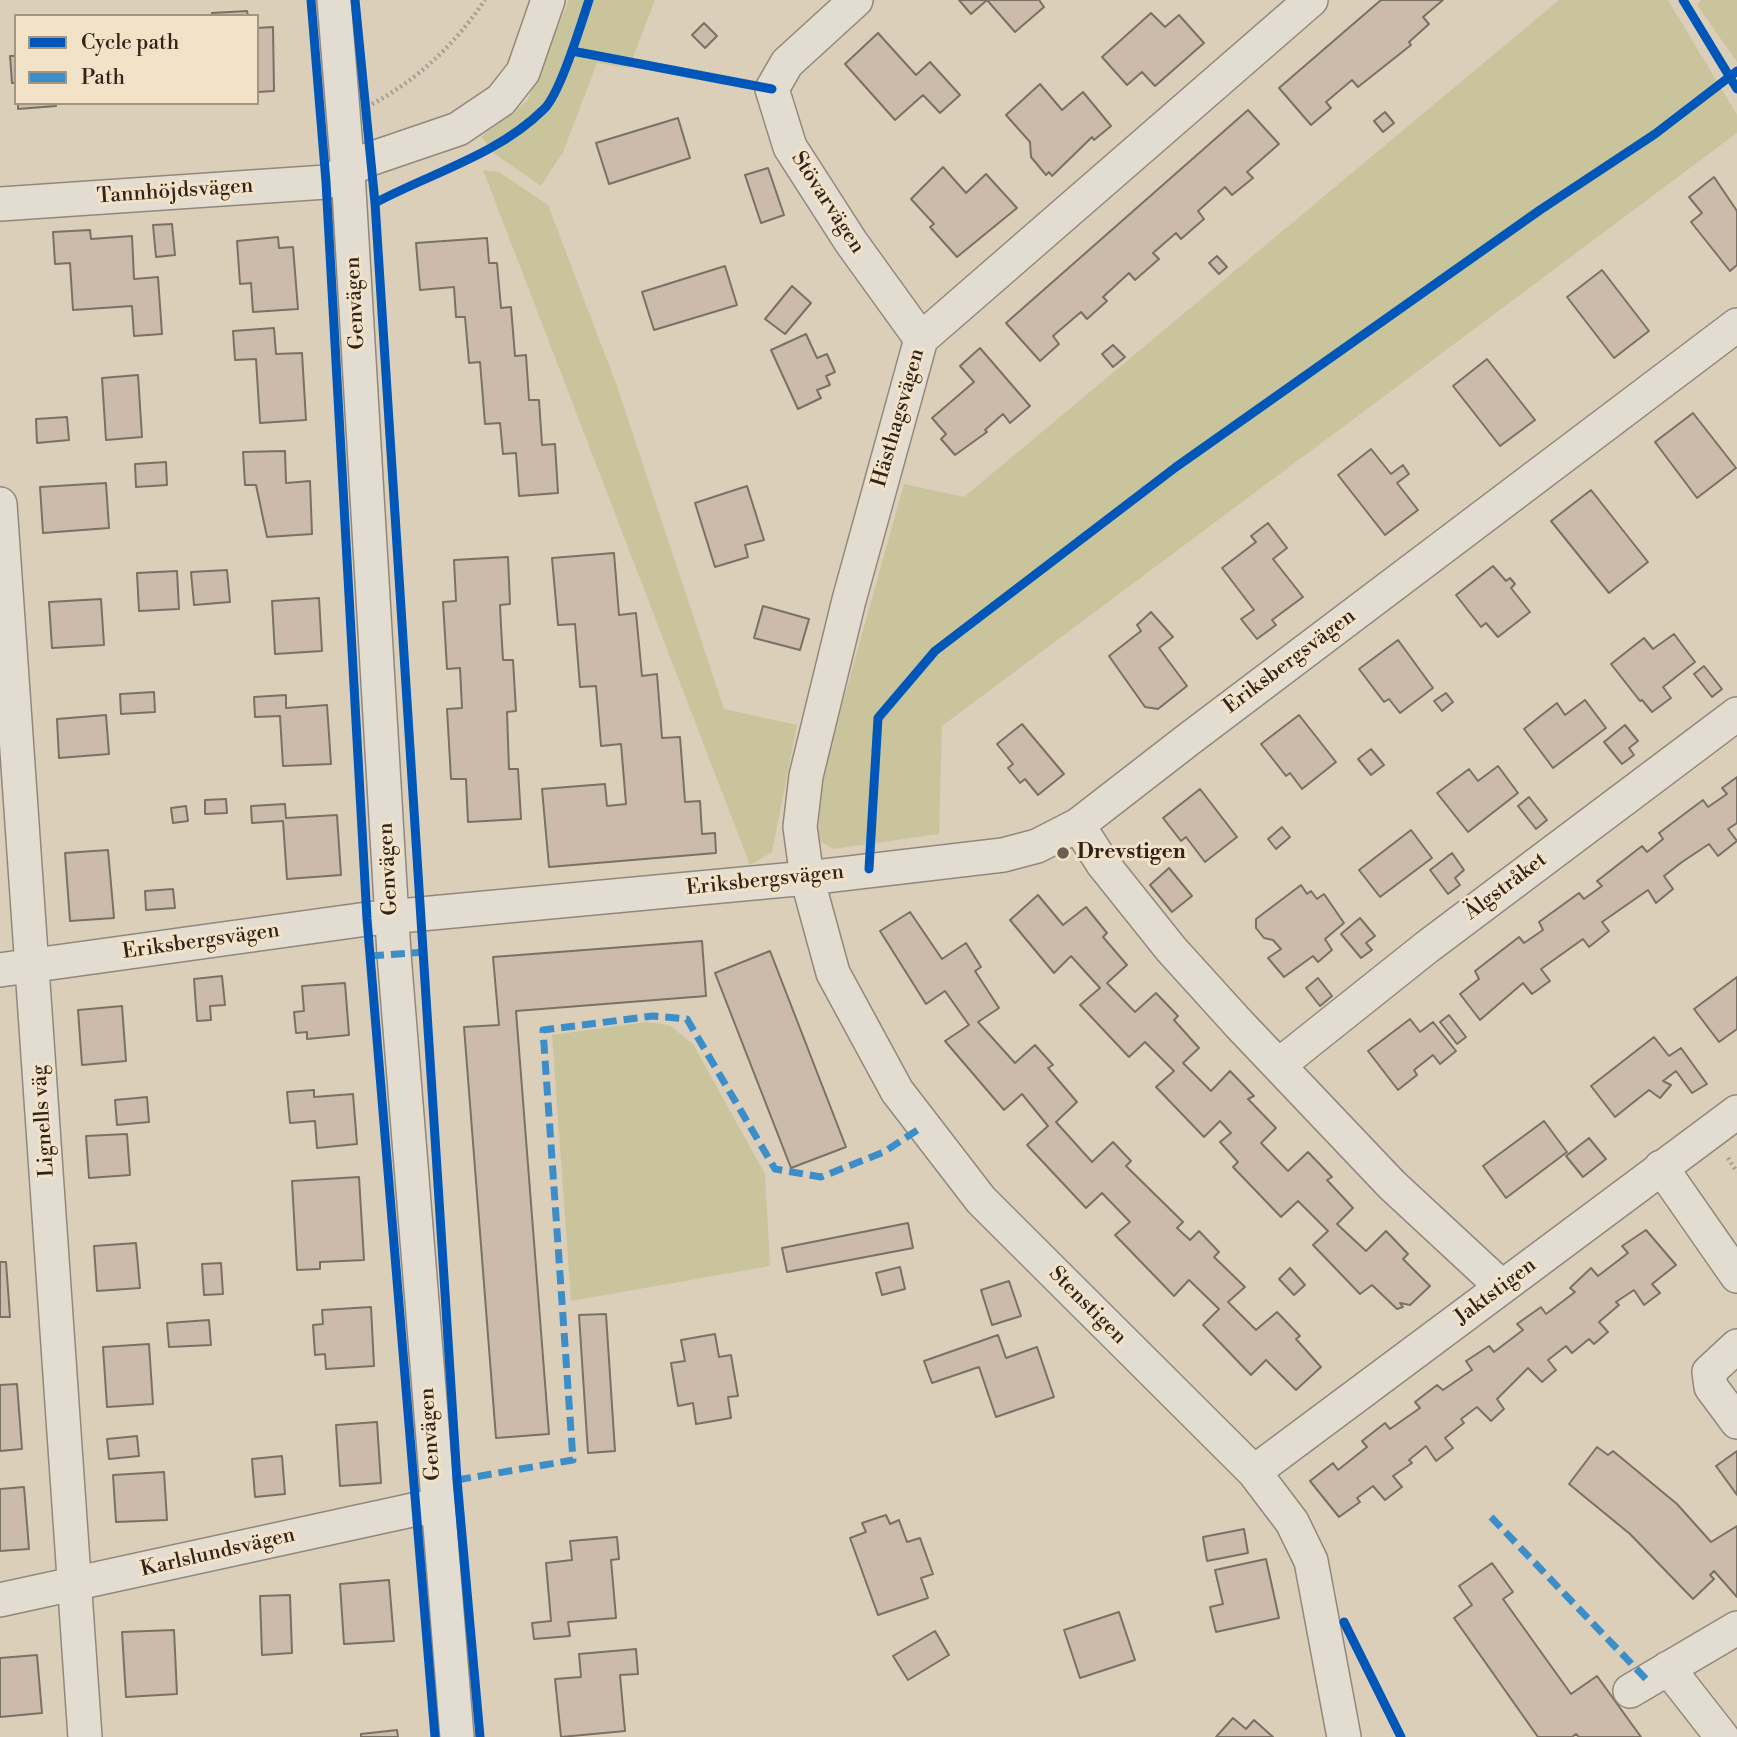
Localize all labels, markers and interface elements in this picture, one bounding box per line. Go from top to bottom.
legend [14,14,259,105]
text: Cycle path [81,30,179,56]
text: Path [81,65,125,91]
street label: Stövarvägen [785,147,869,259]
street label: Tannhöjdsvägen [96,174,254,210]
street label: Genvägen [341,256,371,350]
street label: Hästhagsvägen [867,346,931,490]
street label: Eriksbergsvägen [1219,604,1361,720]
street label: Genvägen [374,822,404,916]
place label: Drevstigen [1077,840,1186,866]
marker: Drevstigen [1055,845,1071,861]
street label: Älgstråket [1460,848,1552,926]
street label: Eriksbergsvägen [685,860,845,902]
street label: Eriksbergsvägen [121,918,281,966]
street label: Lignells väg [28,1064,60,1178]
street label: Jaktstigen [1450,1253,1542,1331]
street label: Stenstigen [1043,1262,1131,1350]
street label: Genvägen [415,1387,447,1481]
street label: Karlslundsvägen [138,1523,298,1583]

